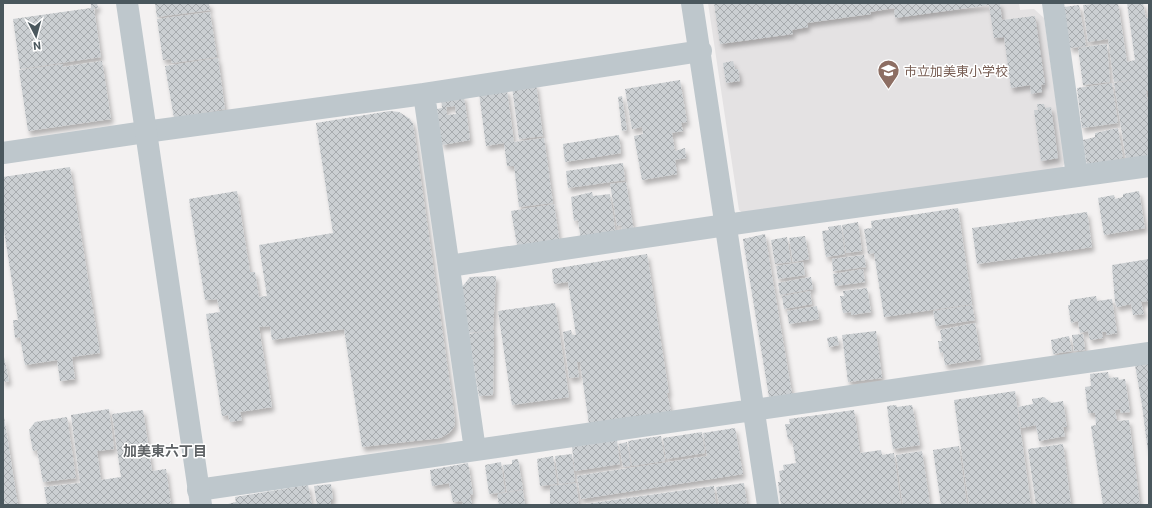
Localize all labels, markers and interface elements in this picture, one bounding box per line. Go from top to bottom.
north arrow [16,16,56,56]
text: N [32,39,42,52]
school or university icon: 市立加美東小学校 [875,58,901,91]
place label: 市立加美東小学校 [904,64,1008,79]
district label: 加美東六丁目 [123,443,207,459]

